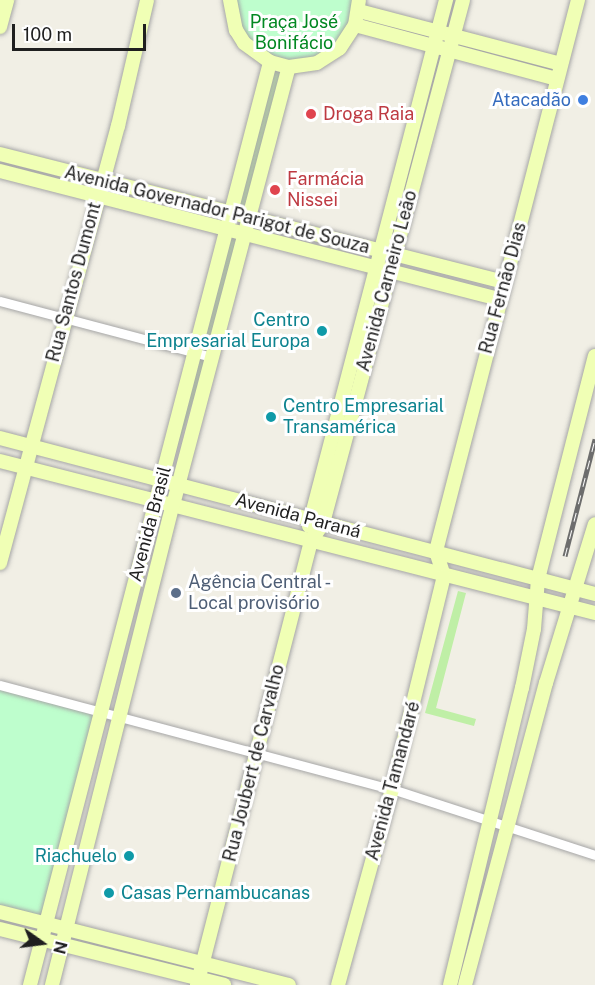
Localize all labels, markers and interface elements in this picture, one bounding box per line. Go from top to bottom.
scale bar [15,12,148,50]
park label: Praça José Bonifácio [250,12,338,54]
text: 100 m [23,24,72,45]
place label: Atacadão [492,89,571,111]
marker: Atacadão [576,93,590,107]
place label: Droga Raia [323,103,414,125]
marker: Droga Raia [304,107,318,121]
street label: Avenida Governador Parigot de Souza [62,162,372,258]
place label: Farmácia Nissei [287,169,364,212]
marker: Farmácia Nissei [268,183,282,197]
street label: Avenida Carneiro Leão [352,188,422,374]
street label: Rua Santos Dumont [42,200,106,364]
street label: Rua Fernão Dias [475,220,531,356]
place label: Centro Empresarial Europa [146,310,310,352]
marker: Centro Empresarial Europa [315,324,329,338]
place label: Centro Empresarial Transamérica [283,396,444,438]
marker: Centro Empresarial Transamérica [264,410,278,424]
street label: Avenida Brasil [124,464,176,584]
street label: Avenida Paraná [233,489,363,543]
place label: Agência Central - Local provisório [188,572,333,614]
marker: Agência Central - Local provisório [169,586,183,600]
street label: Rua Joubert de Carvalho [219,662,289,864]
street label: Avenida Tamandaré [361,699,425,863]
place label: Riachuelo [35,845,117,867]
marker: Riachuelo [122,849,136,863]
place label: Casas Pernambucanas [121,882,310,904]
marker: Casas Pernambucanas [102,886,116,900]
north arrow [12,913,72,973]
text: N [49,939,71,956]

